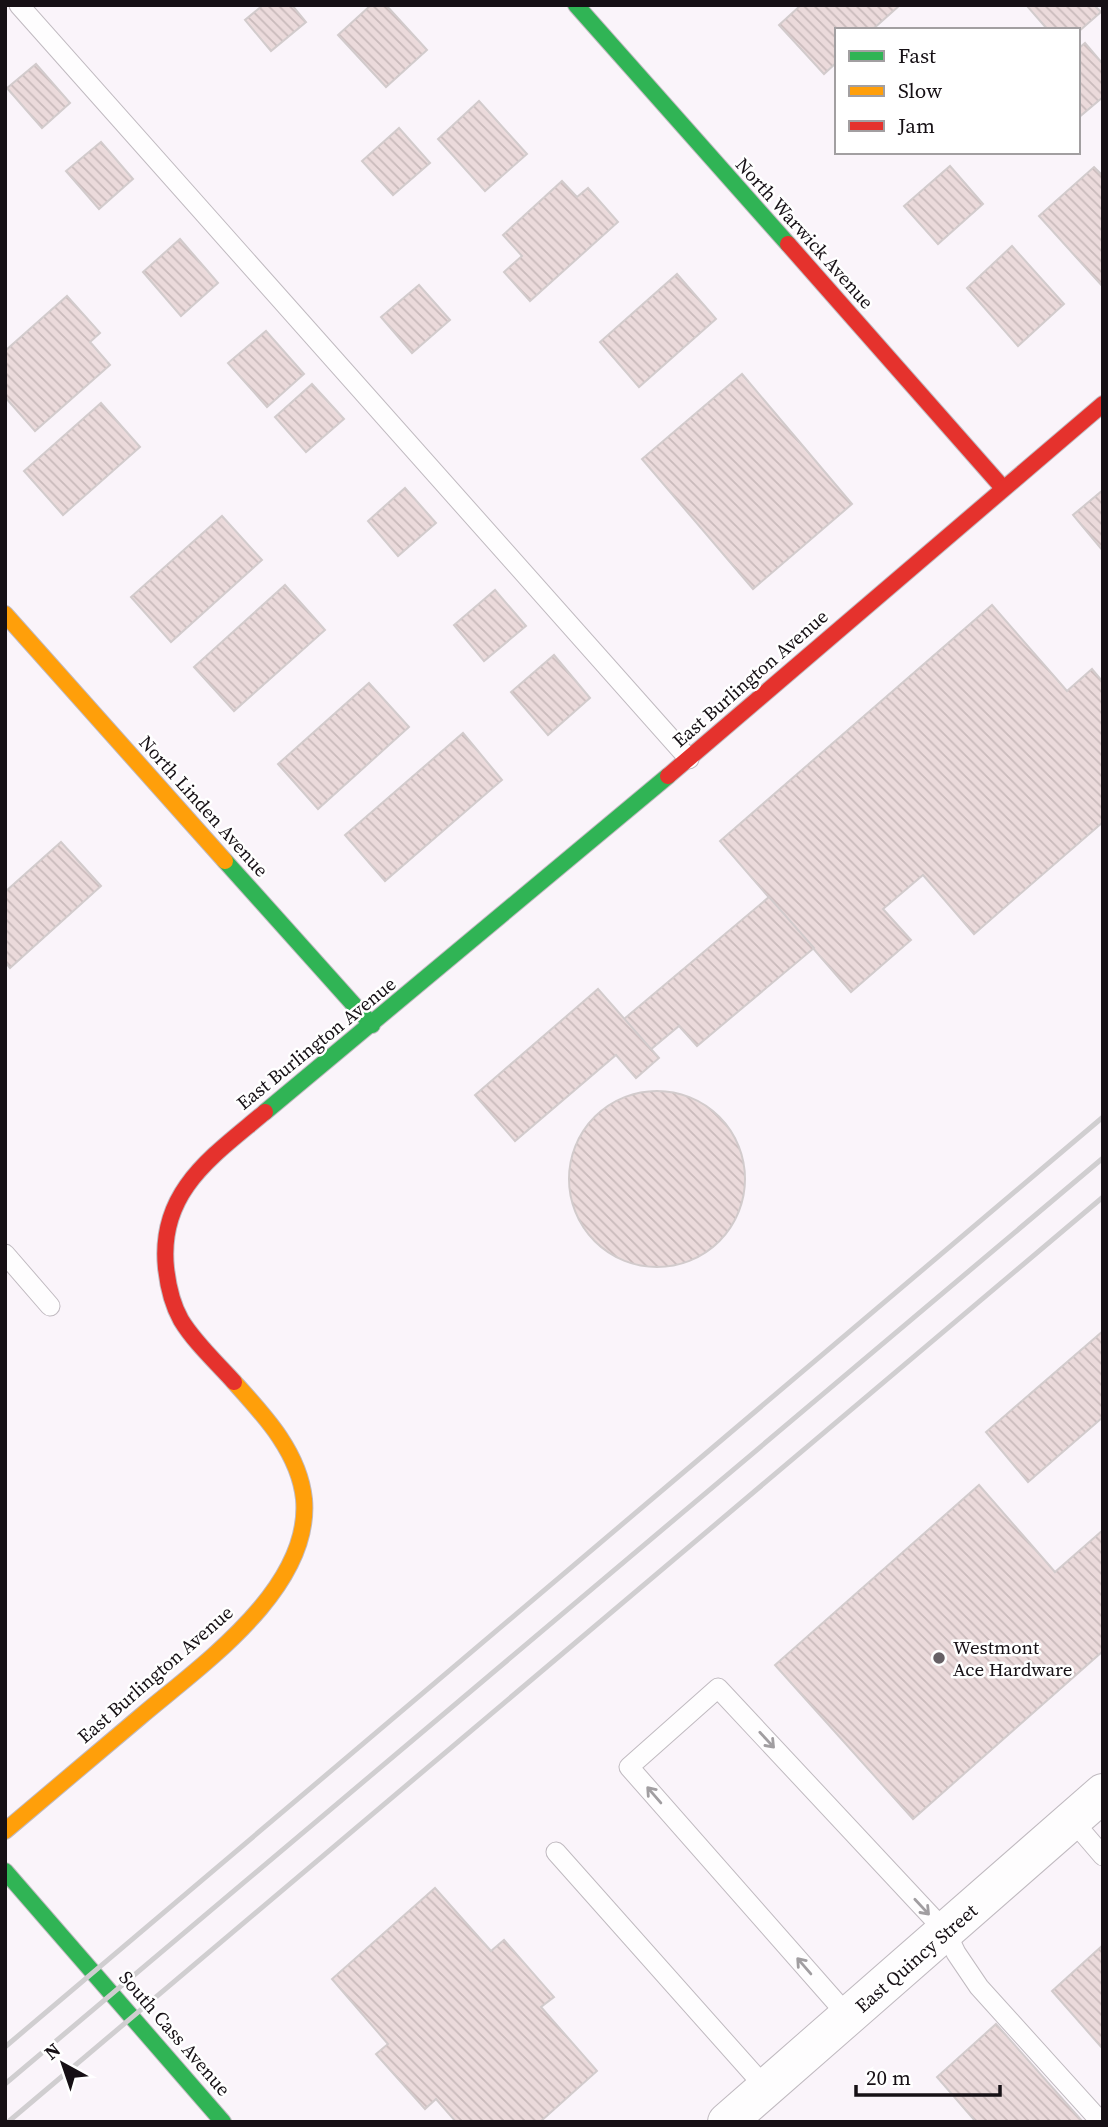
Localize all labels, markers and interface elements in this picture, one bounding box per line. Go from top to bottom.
legend [835,28,1080,154]
text: Fast [898,41,936,70]
text: Slow [898,76,942,105]
text: Jam [897,111,935,140]
street label: North Warwick Avenue [730,152,880,314]
street label: East Burlington Avenue [667,603,833,753]
street label: North Linden Avenue [133,730,275,882]
street label: East Burlington Avenue [231,971,401,1115]
street label: East Burlington Avenue [72,1599,238,1749]
place label: Westmont Ace Hardware [953,1634,1073,1682]
marker: Westmont Ace Hardware [931,1650,947,1666]
one-way arrow [758,1731,775,1749]
one-way arrow [646,1786,662,1804]
street label: East Quincy Street [849,1897,983,2018]
one-way arrow [914,1898,931,1915]
one-way arrow [796,1957,812,1975]
street label: South Cass Avenue [113,1965,237,2101]
north arrow [28,2029,98,2099]
text: N [38,2036,66,2065]
scale bar [856,2054,1000,2098]
text: 20 m [866,2063,911,2092]

